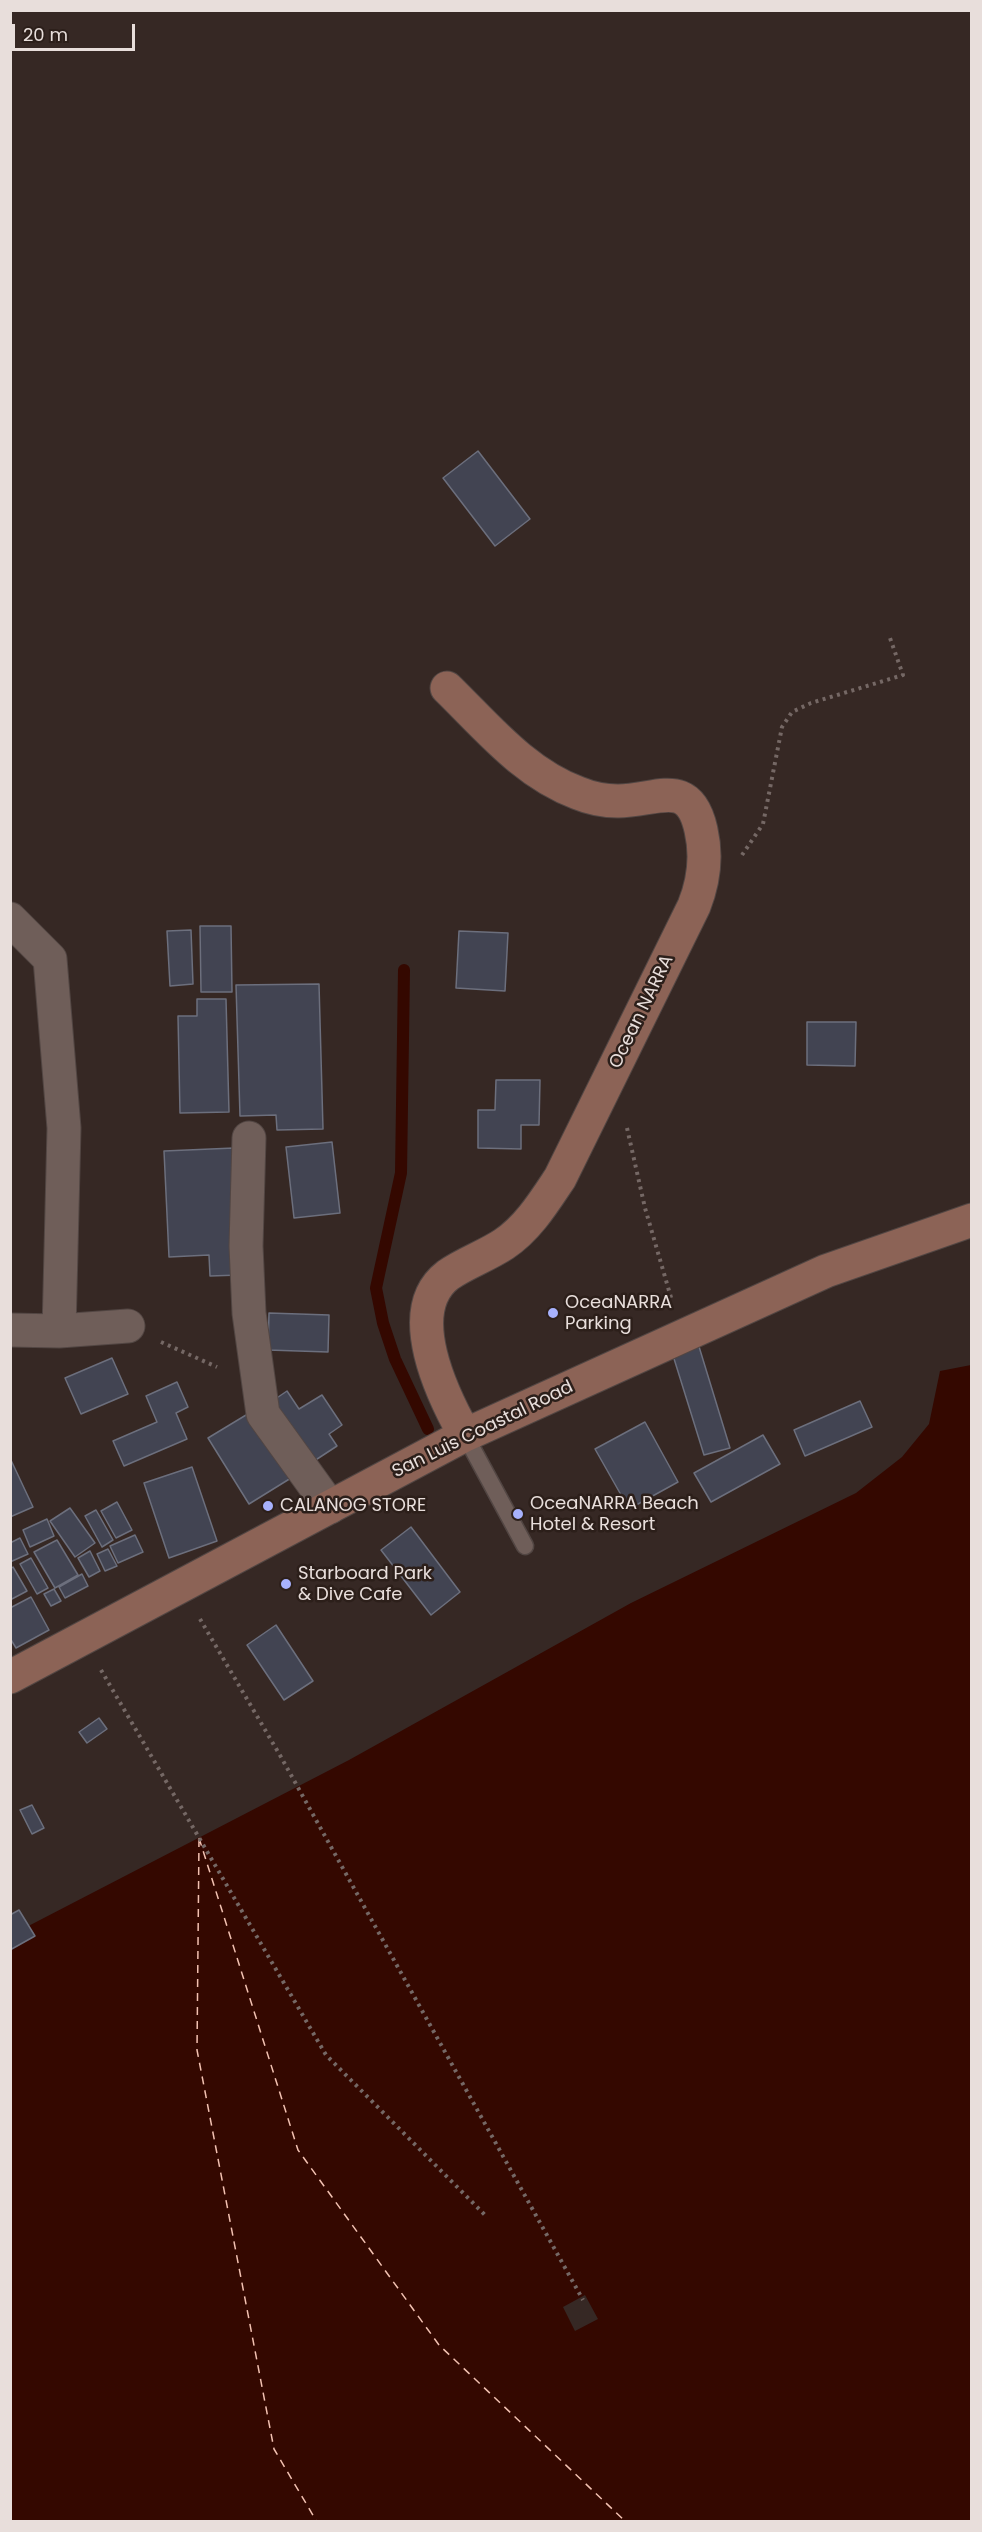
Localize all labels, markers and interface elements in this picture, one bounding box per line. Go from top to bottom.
scale bar [15,12,138,50]
text: 20 m [23,22,68,47]
street label: Ocean NARRA [605,952,679,1072]
place label: OceaNARRA Parking [565,1292,672,1334]
marker: OceaNARRA Parking [546,1306,560,1320]
street label: San Luis Coastal Road [389,1377,577,1483]
place label: OceaNARRA Beach Hotel & Resort [530,1493,699,1536]
place label: CALANOG STORE [280,1495,426,1517]
marker: CALANOG STORE [261,1499,275,1513]
marker: OceaNARRA Beach Hotel & Resort [511,1507,525,1521]
place label: Starboard Park & Dive Cafe [298,1563,432,1606]
marker: Starboard Park & Dive Cafe [279,1577,293,1591]

